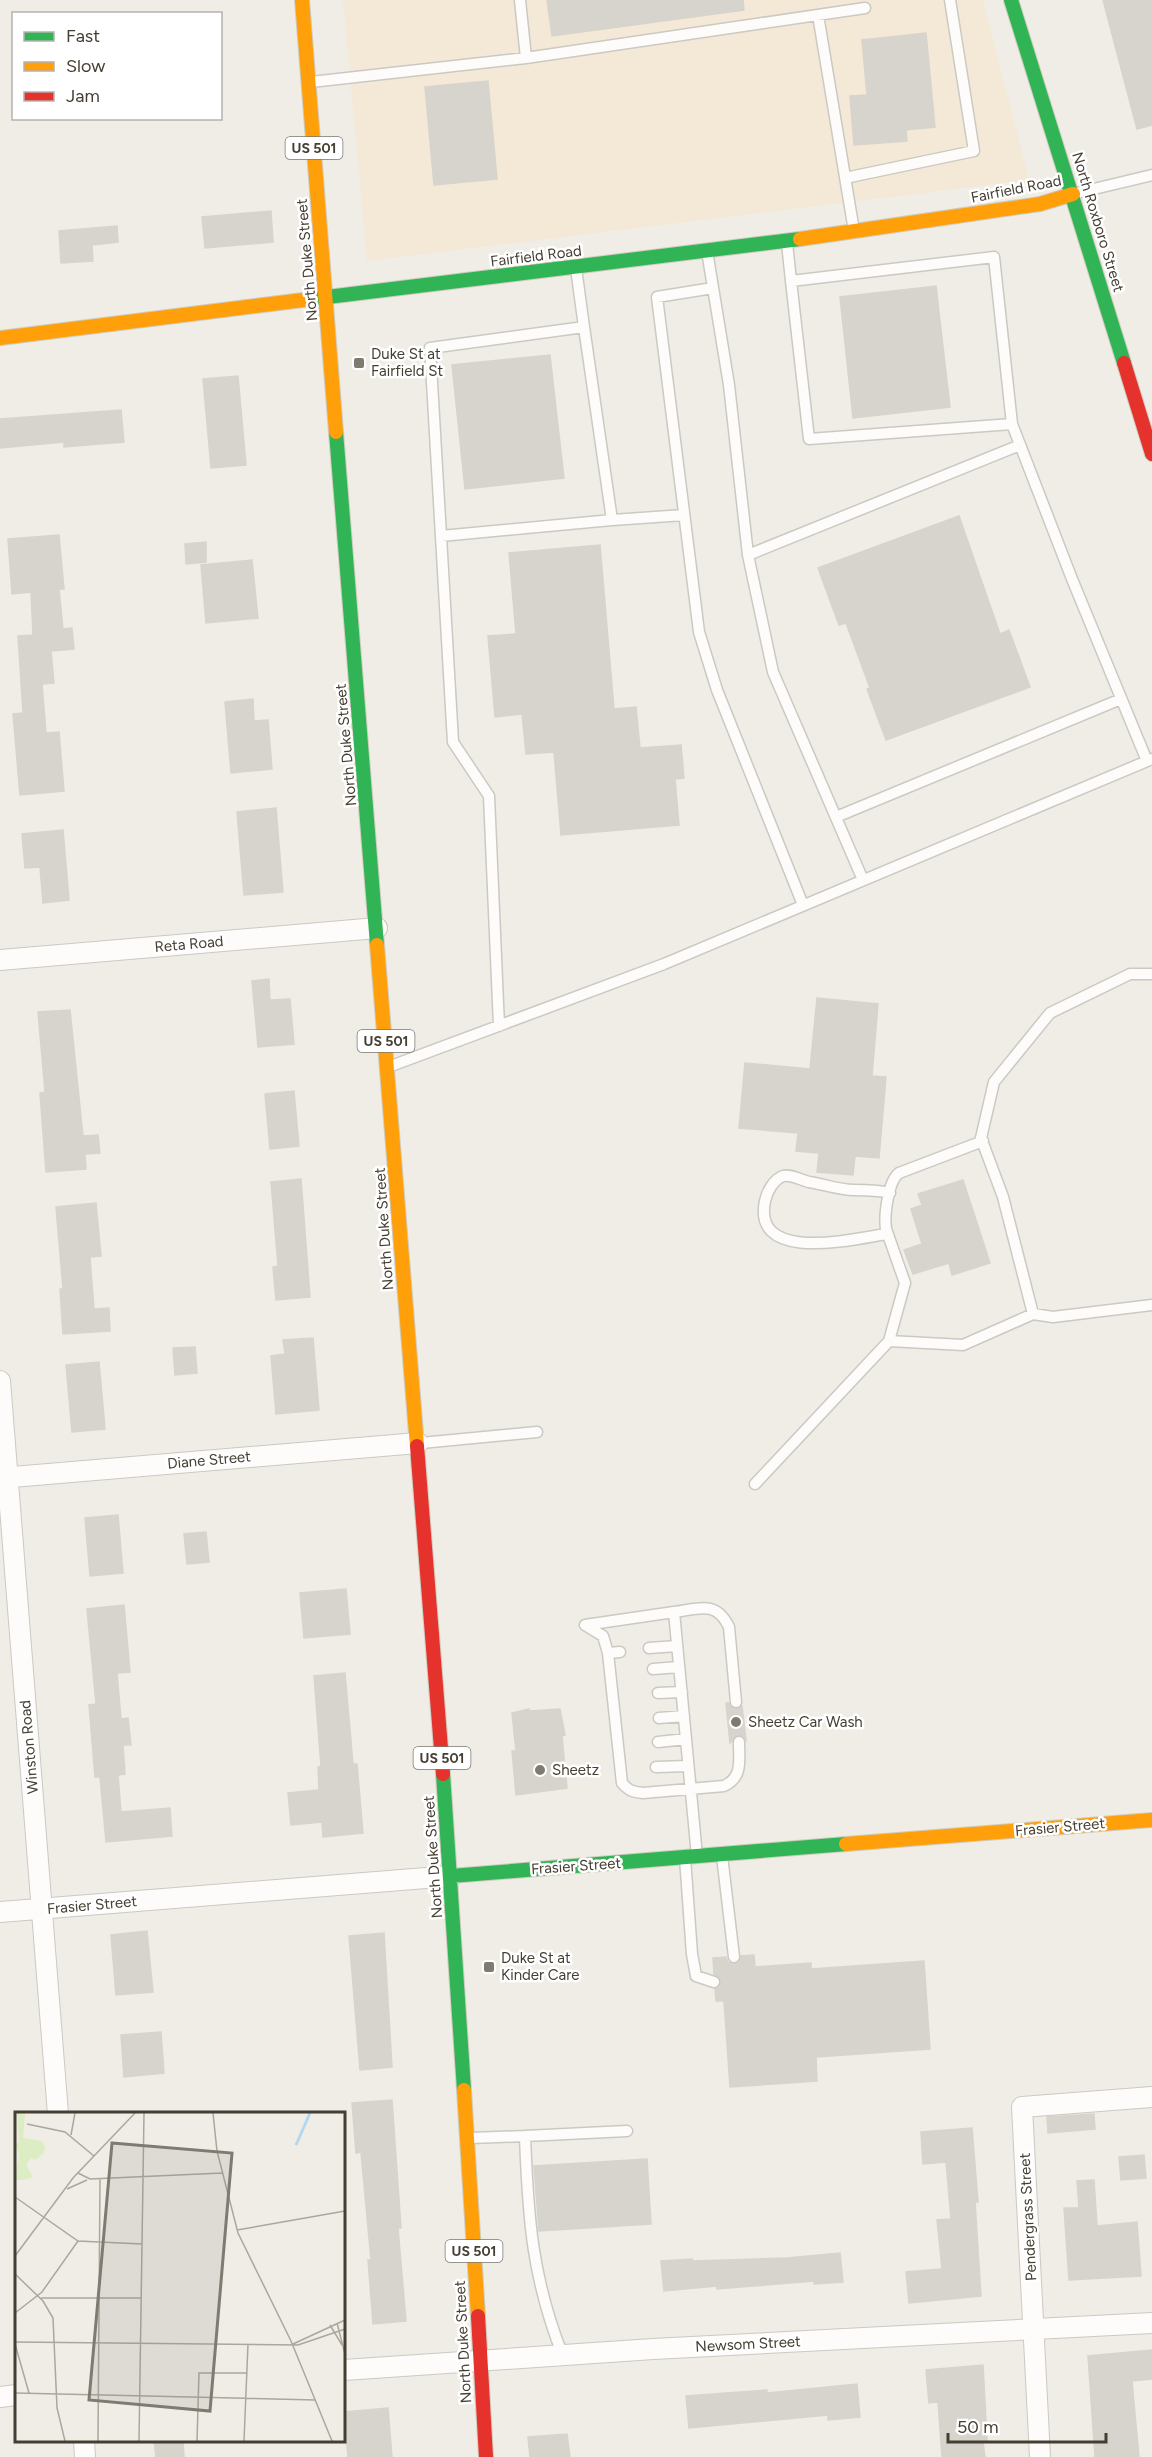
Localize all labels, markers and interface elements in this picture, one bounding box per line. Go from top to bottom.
legend [12,12,222,120]
text: Fast [66,25,100,47]
text: Slow [66,55,105,77]
text: Jam [66,85,100,107]
road number: US 501 [286,137,342,159]
street label: North Roxboro Street [1068,150,1128,294]
street label: Fairfield Road [969,171,1063,207]
street label: North Duke Street [293,198,321,322]
street label: Fairfield Road [489,241,583,271]
place label: Duke St at Fairfield St [371,345,443,380]
marker: Duke St at Fairfield St [352,356,366,370]
street label: North Duke Street [332,683,360,807]
street label: Reta Road [154,932,224,956]
road number: US 501 [358,1030,414,1052]
street label: North Duke Street [371,1167,397,1291]
street label: Diane Street [167,1447,252,1473]
street label: Winston Road [16,1699,42,1795]
place label: Sheetz Car Wash [748,1713,863,1731]
marker: Sheetz Car Wash [729,1715,743,1729]
road number: US 501 [414,1747,470,1769]
place label: Sheetz [552,1761,599,1779]
marker: Sheetz [533,1763,547,1777]
street label: North Duke Street [420,1795,446,1919]
street label: Frasier Street [1014,1814,1106,1840]
street label: Frasier Street [530,1854,622,1878]
street label: Frasier Street [46,1892,138,1918]
place label: Duke St at Kinder Care [501,1949,579,1984]
marker: Duke St at Kinder Care [482,1960,496,1974]
inset map [15,2112,345,2442]
street label: Pendergrass Street [1016,2152,1040,2282]
road number: US 501 [446,2240,502,2262]
street label: North Duke Street [451,2280,475,2404]
street label: Newsom Street [695,2332,801,2356]
scale bar [948,2406,1106,2444]
text: 50 m [957,2416,999,2438]

